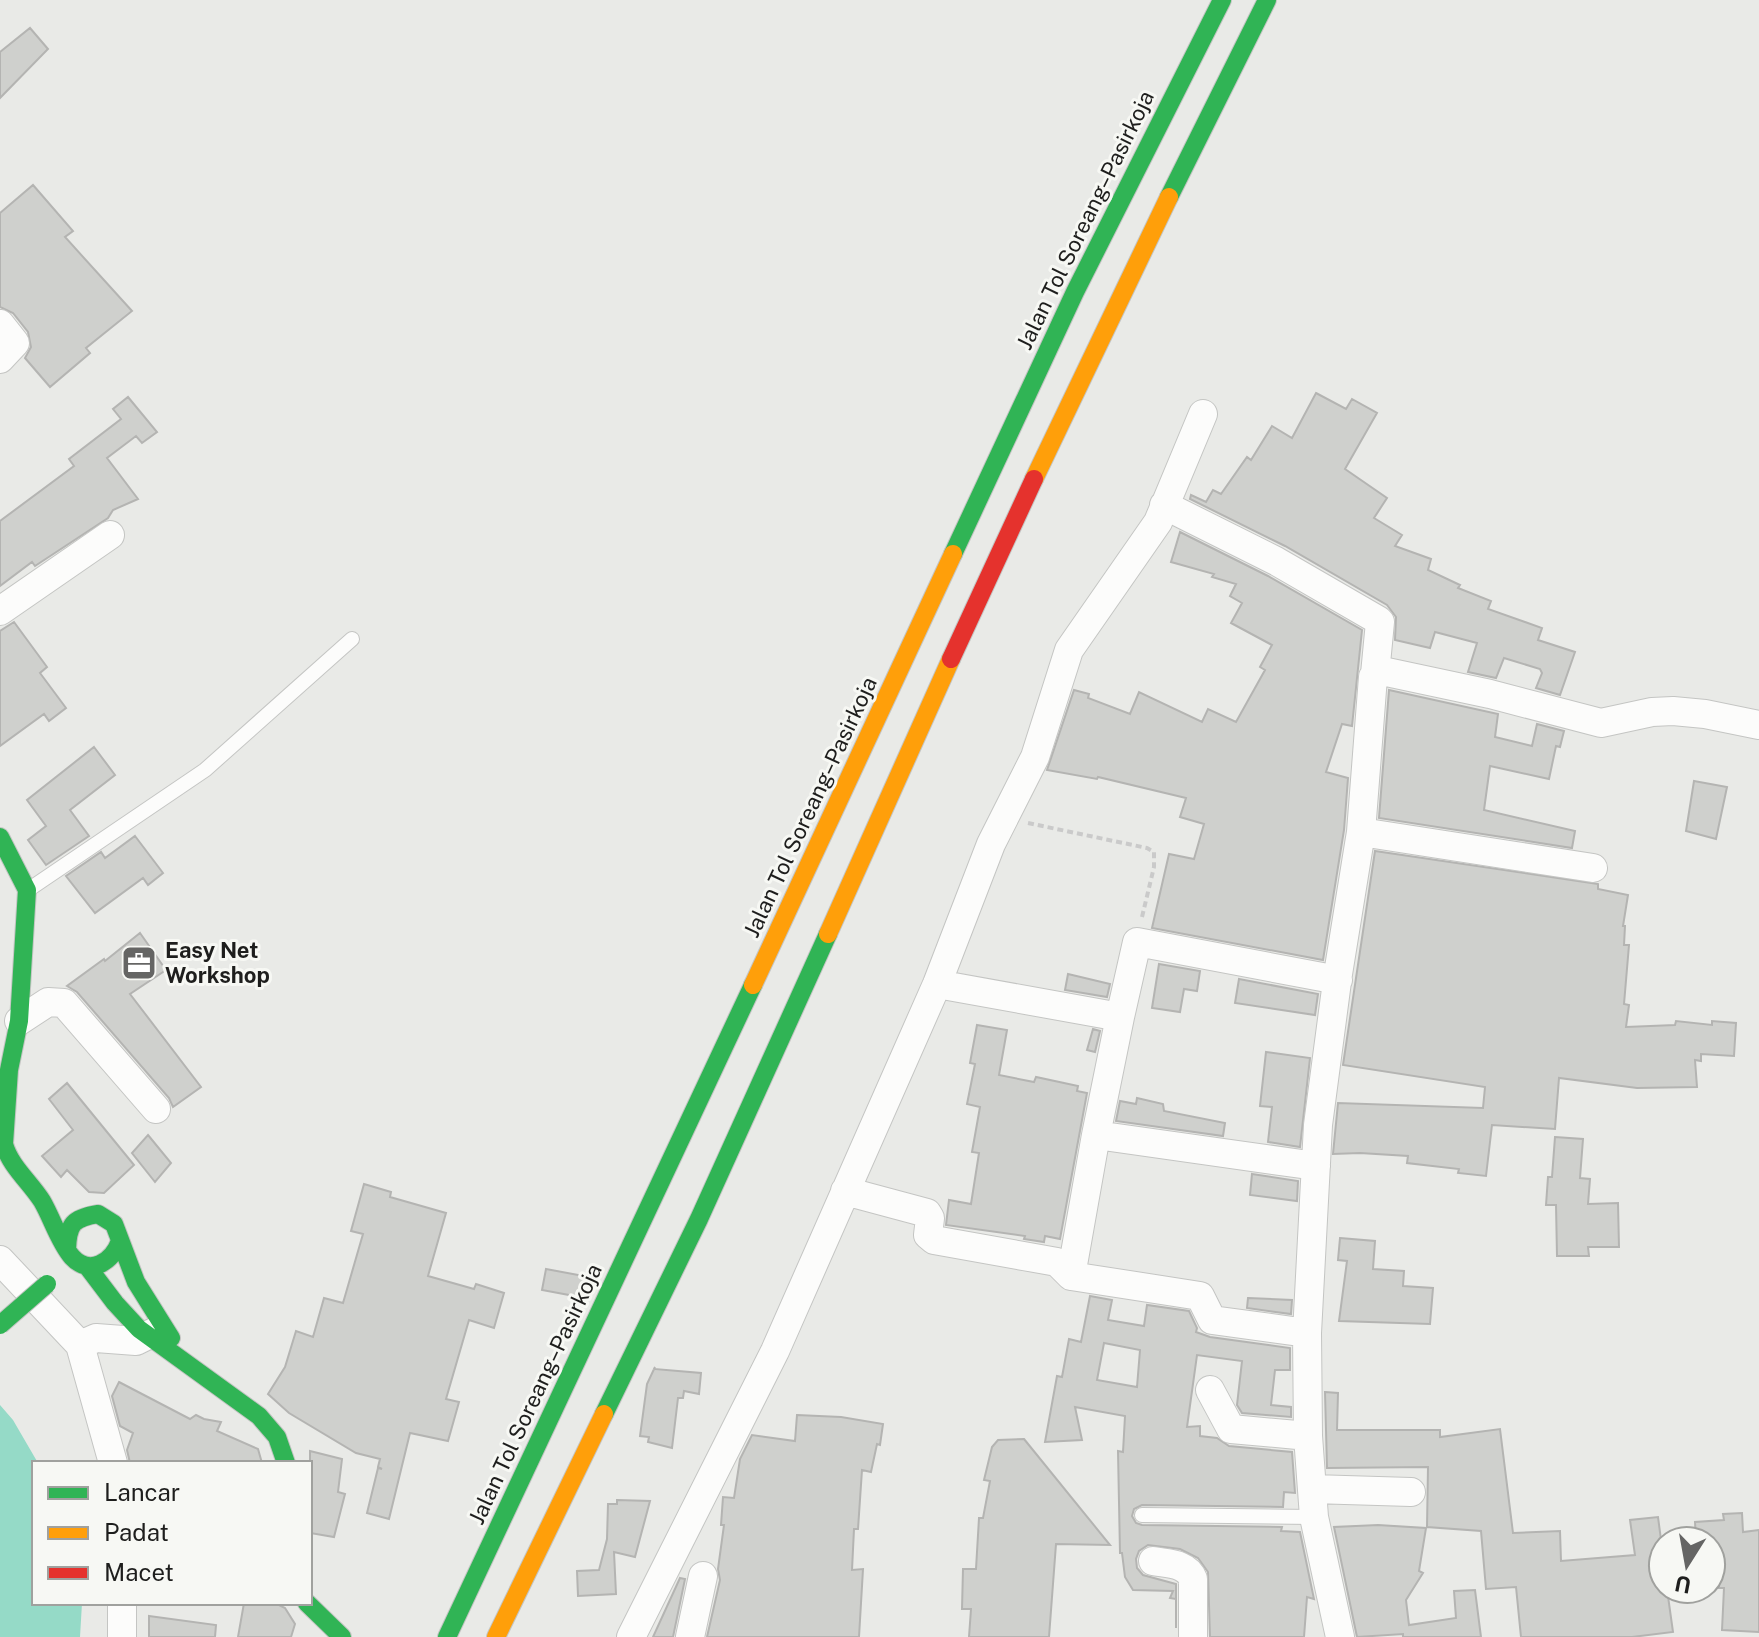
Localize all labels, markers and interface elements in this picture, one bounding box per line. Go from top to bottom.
street label: Jalan Tol Soreang–Pasirkoja [1011,86,1159,354]
street label: Jalan Tol Soreang–Pasirkoja [738,673,882,941]
place label: Easy Net Workshop [165,937,270,988]
office icon: Easy Net Workshop [120,944,158,982]
street label: Jalan Tol Soreang–Pasirkoja [463,1260,607,1528]
legend [32,1461,312,1605]
text: Lancar [104,1478,180,1506]
text: Padat [104,1518,169,1546]
north arrow [1647,1525,1727,1605]
text: Macet [104,1558,174,1586]
text: U [1673,1570,1693,1599]

